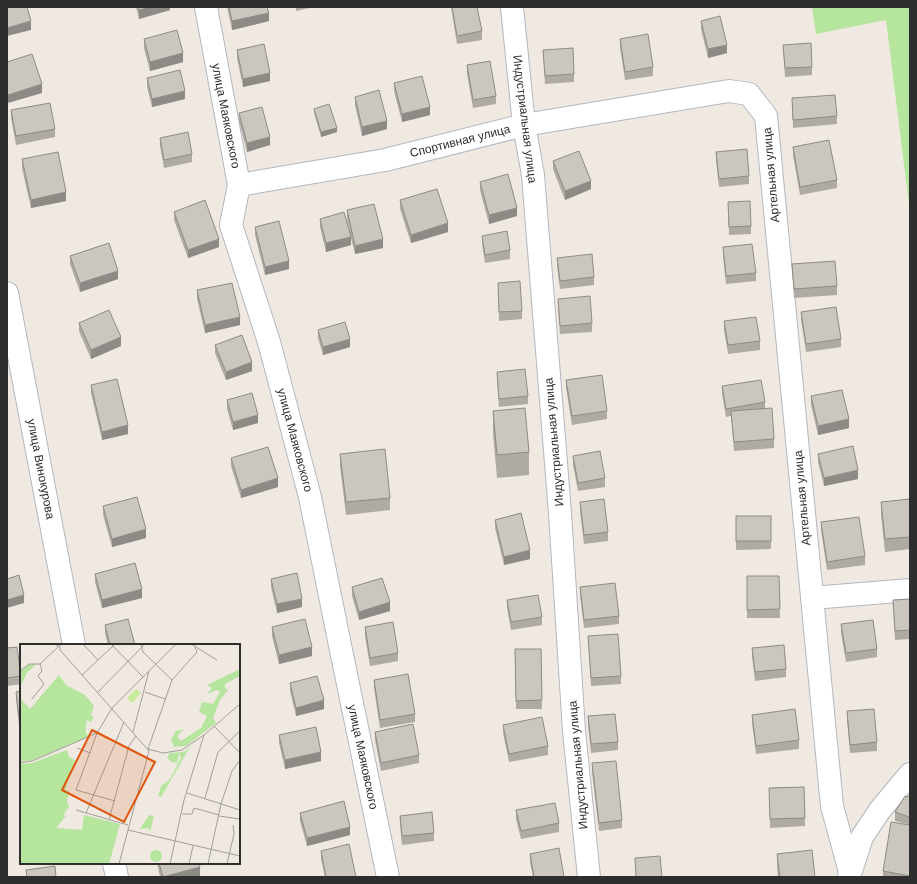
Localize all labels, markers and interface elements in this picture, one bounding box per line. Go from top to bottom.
street label: Индустриальная улица [510,54,540,184]
street label: улица Маяковского [209,62,243,170]
street label: Спортивная улица [408,122,512,160]
street label: Артельная улица [760,127,782,223]
street label: Индустриальная улица [541,377,567,507]
street label: улица Маяковского [274,387,316,494]
street label: улица Винокурова [24,418,58,521]
street label: Артельная улица [791,450,813,546]
inset map [20,644,240,864]
street label: Индустриальная улица [565,700,591,830]
street label: улица Маяковского [345,703,381,811]

